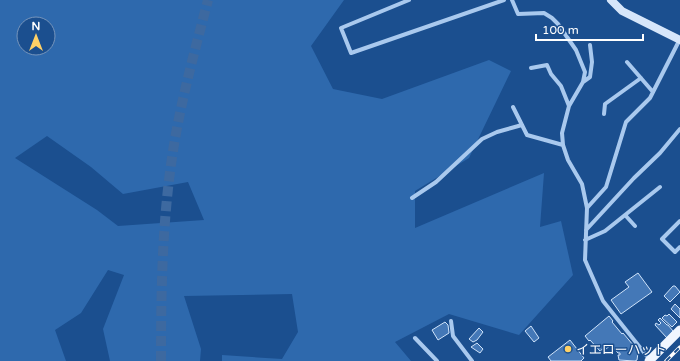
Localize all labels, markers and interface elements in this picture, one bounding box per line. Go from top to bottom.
north arrow [16,16,56,56]
scale bar [536,16,643,42]
text: N [32,20,40,33]
text: 100 m [542,23,579,37]
place label: イエローハット [576,342,667,358]
marker: イエローハット [563,344,573,354]

